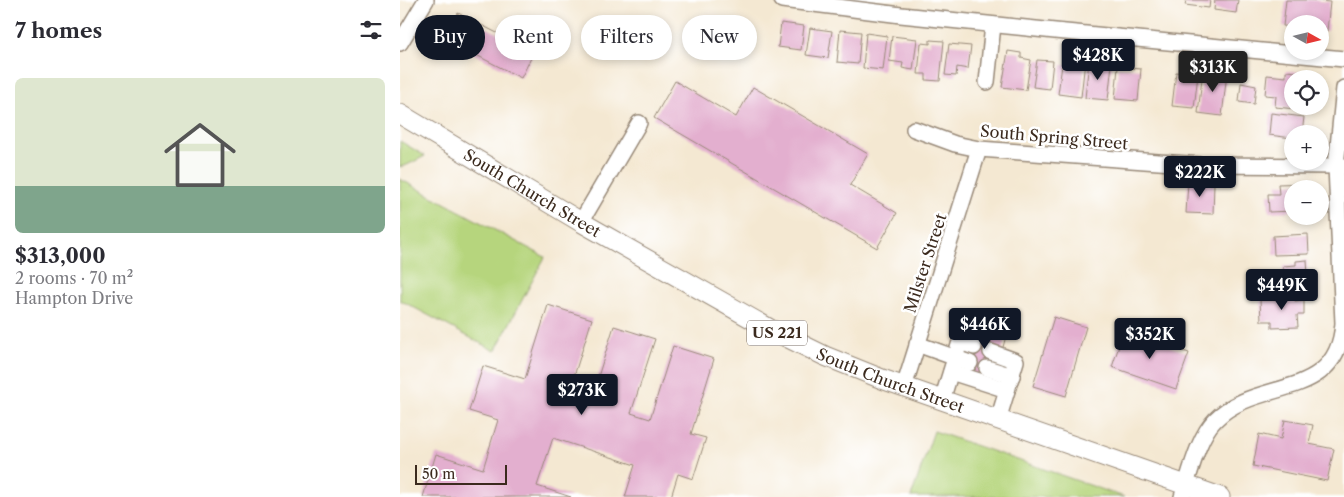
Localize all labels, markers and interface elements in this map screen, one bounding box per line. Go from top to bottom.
chip: Buy [415,15,485,60]
chip: Rent [495,15,571,60]
chip: Filters [581,15,672,60]
chip: New [682,15,757,60]
north arrow [1284,15,1329,60]
map controls [1284,15,1329,225]
icon: filters [357,16,385,44]
text: 7 homes [15,18,102,43]
pin: $428K [1063,38,1133,81]
text: $428K [1073,45,1123,65]
pin: $313K [1178,51,1248,93]
text: $313K [1190,57,1237,77]
button: locate [1284,70,1329,115]
icon: home [155,110,245,200]
street label: South Spring Street [979,121,1129,153]
button: + [1284,125,1329,170]
street label: South Church Street [460,144,605,241]
pin: $222K [1165,156,1235,198]
text: $222K [1175,162,1225,182]
button: − [1284,180,1329,225]
street label: Milster Street [900,210,951,315]
text: $313,000 [15,243,106,268]
text: 2 rooms · 70 m² [15,268,133,288]
pin: $449K [1247,268,1317,311]
text: $449K [1257,275,1307,295]
text: Hampton Drive [15,288,133,308]
pin: $446K [950,308,1020,350]
text: $446K [960,314,1010,334]
pin: $352K [1115,318,1185,360]
road number: US 221 [747,320,807,346]
text: $352K [1125,324,1175,344]
street label: South Church Street [813,343,967,417]
pin: $273K [547,374,617,416]
text: $273K [558,380,606,400]
scale bar [415,462,508,485]
text: 50 m [422,465,455,483]

